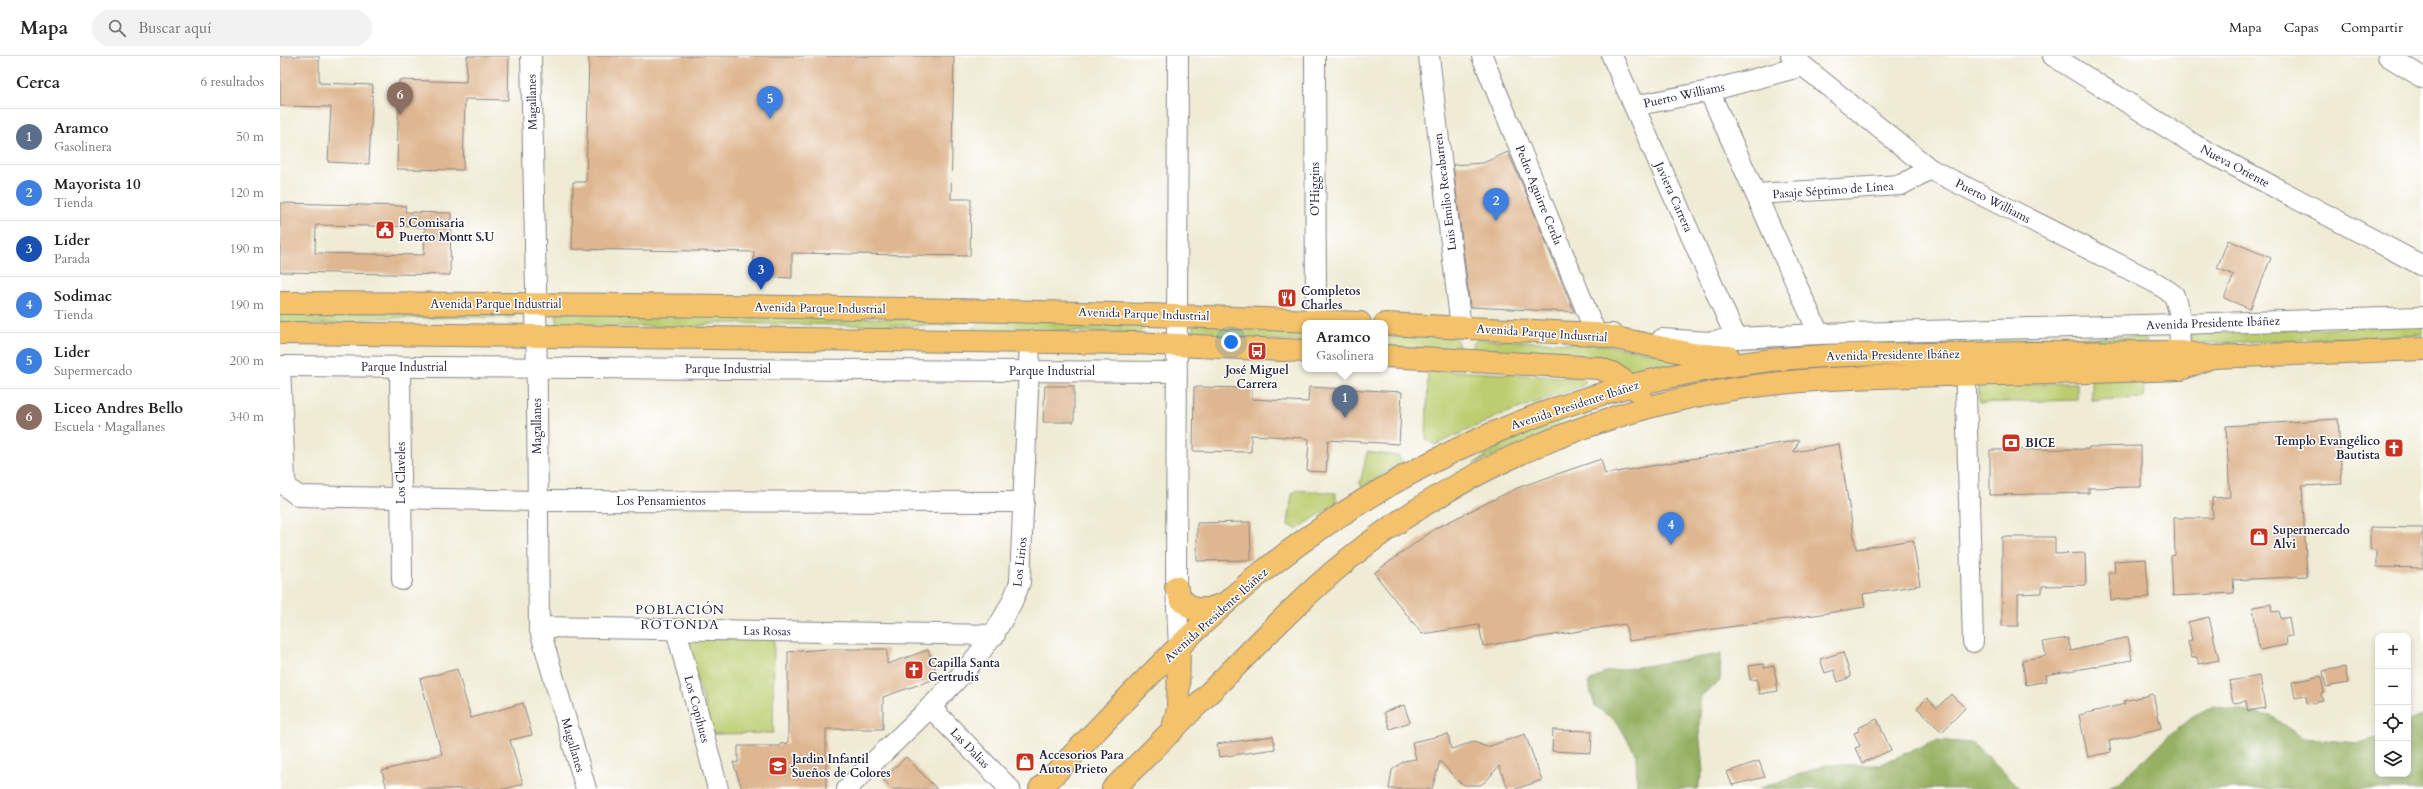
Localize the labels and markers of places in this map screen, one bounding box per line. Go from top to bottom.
pin: 6 [387,82,413,115]
pin: 5 [757,86,783,119]
pin: 2 [1483,188,1509,221]
place label: 5 Comisaria Puerto Montt S.U [399,215,495,245]
public building icon: 5 Comisaria Puerto Montt S.U [374,219,396,241]
pin: 3 [748,257,774,290]
place label: Completos Charles [1301,283,1360,313]
restaurant icon: Completos Charles [1276,287,1298,309]
bus stop icon: José Miguel Carrera [1246,340,1268,362]
place label: José Miguel Carrera [1223,362,1289,392]
pin: 1 [1332,385,1358,418]
bank icon: BICE [2000,432,2022,454]
place label: Templo Evangélico Bautista [2275,433,2380,463]
place label: BICE [2025,435,2056,451]
church icon: Templo Evangélico Bautista [2383,437,2405,459]
pin: 4 [1658,512,1684,545]
place label: Supermercado Alvi [2273,522,2350,552]
shop icon: Supermercado Alvi [2248,526,2270,548]
place label: Capilla Santa Gertrudis [928,655,1000,685]
church icon: Capilla Santa Gertrudis [903,659,925,681]
place label: Accesorios Para Autos Prieto [1039,747,1124,777]
place label: Jardin Infantil Sueños de Colores [790,751,891,781]
shop icon: Accesorios Para Autos Prieto [1014,751,1036,773]
school or university icon: Jardin Infantil Sueños de Colores [767,755,789,777]

